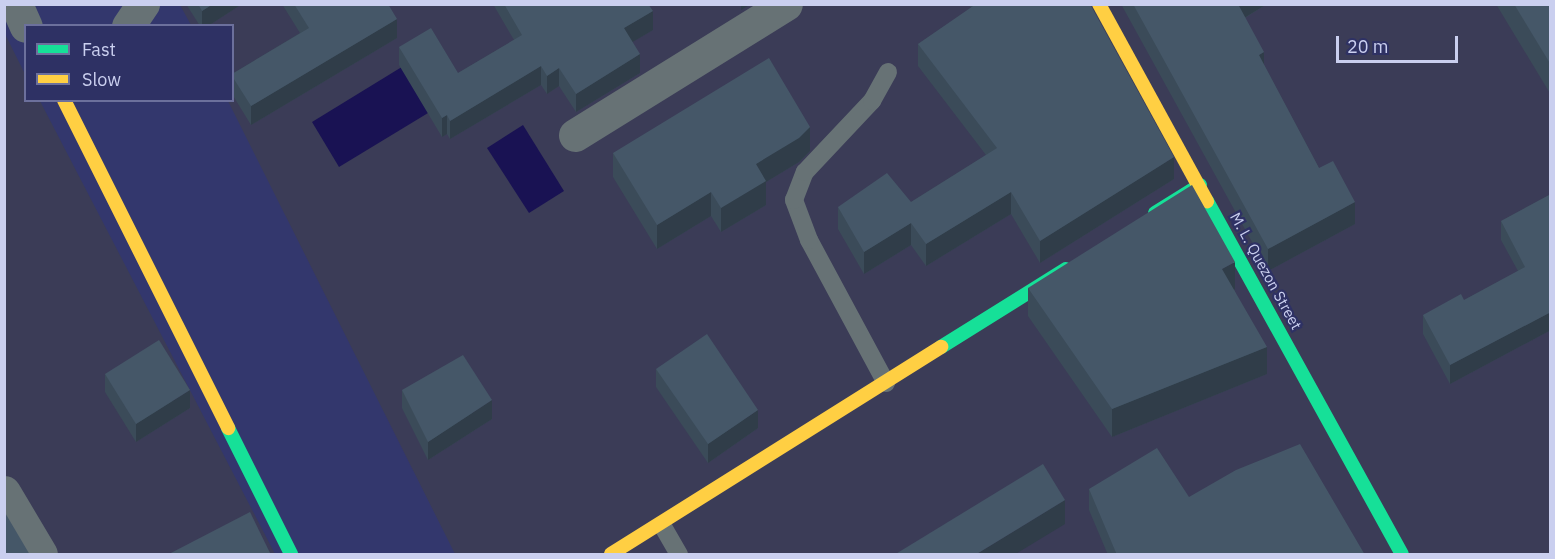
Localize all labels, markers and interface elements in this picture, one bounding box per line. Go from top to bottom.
legend [24,24,234,102]
scale bar [1339,24,1460,62]
text: 20 m [1347,35,1389,58]
text: Fast [82,38,116,61]
text: Slow [82,68,121,91]
street label: M. L. Quezon Street [1226,209,1306,333]

